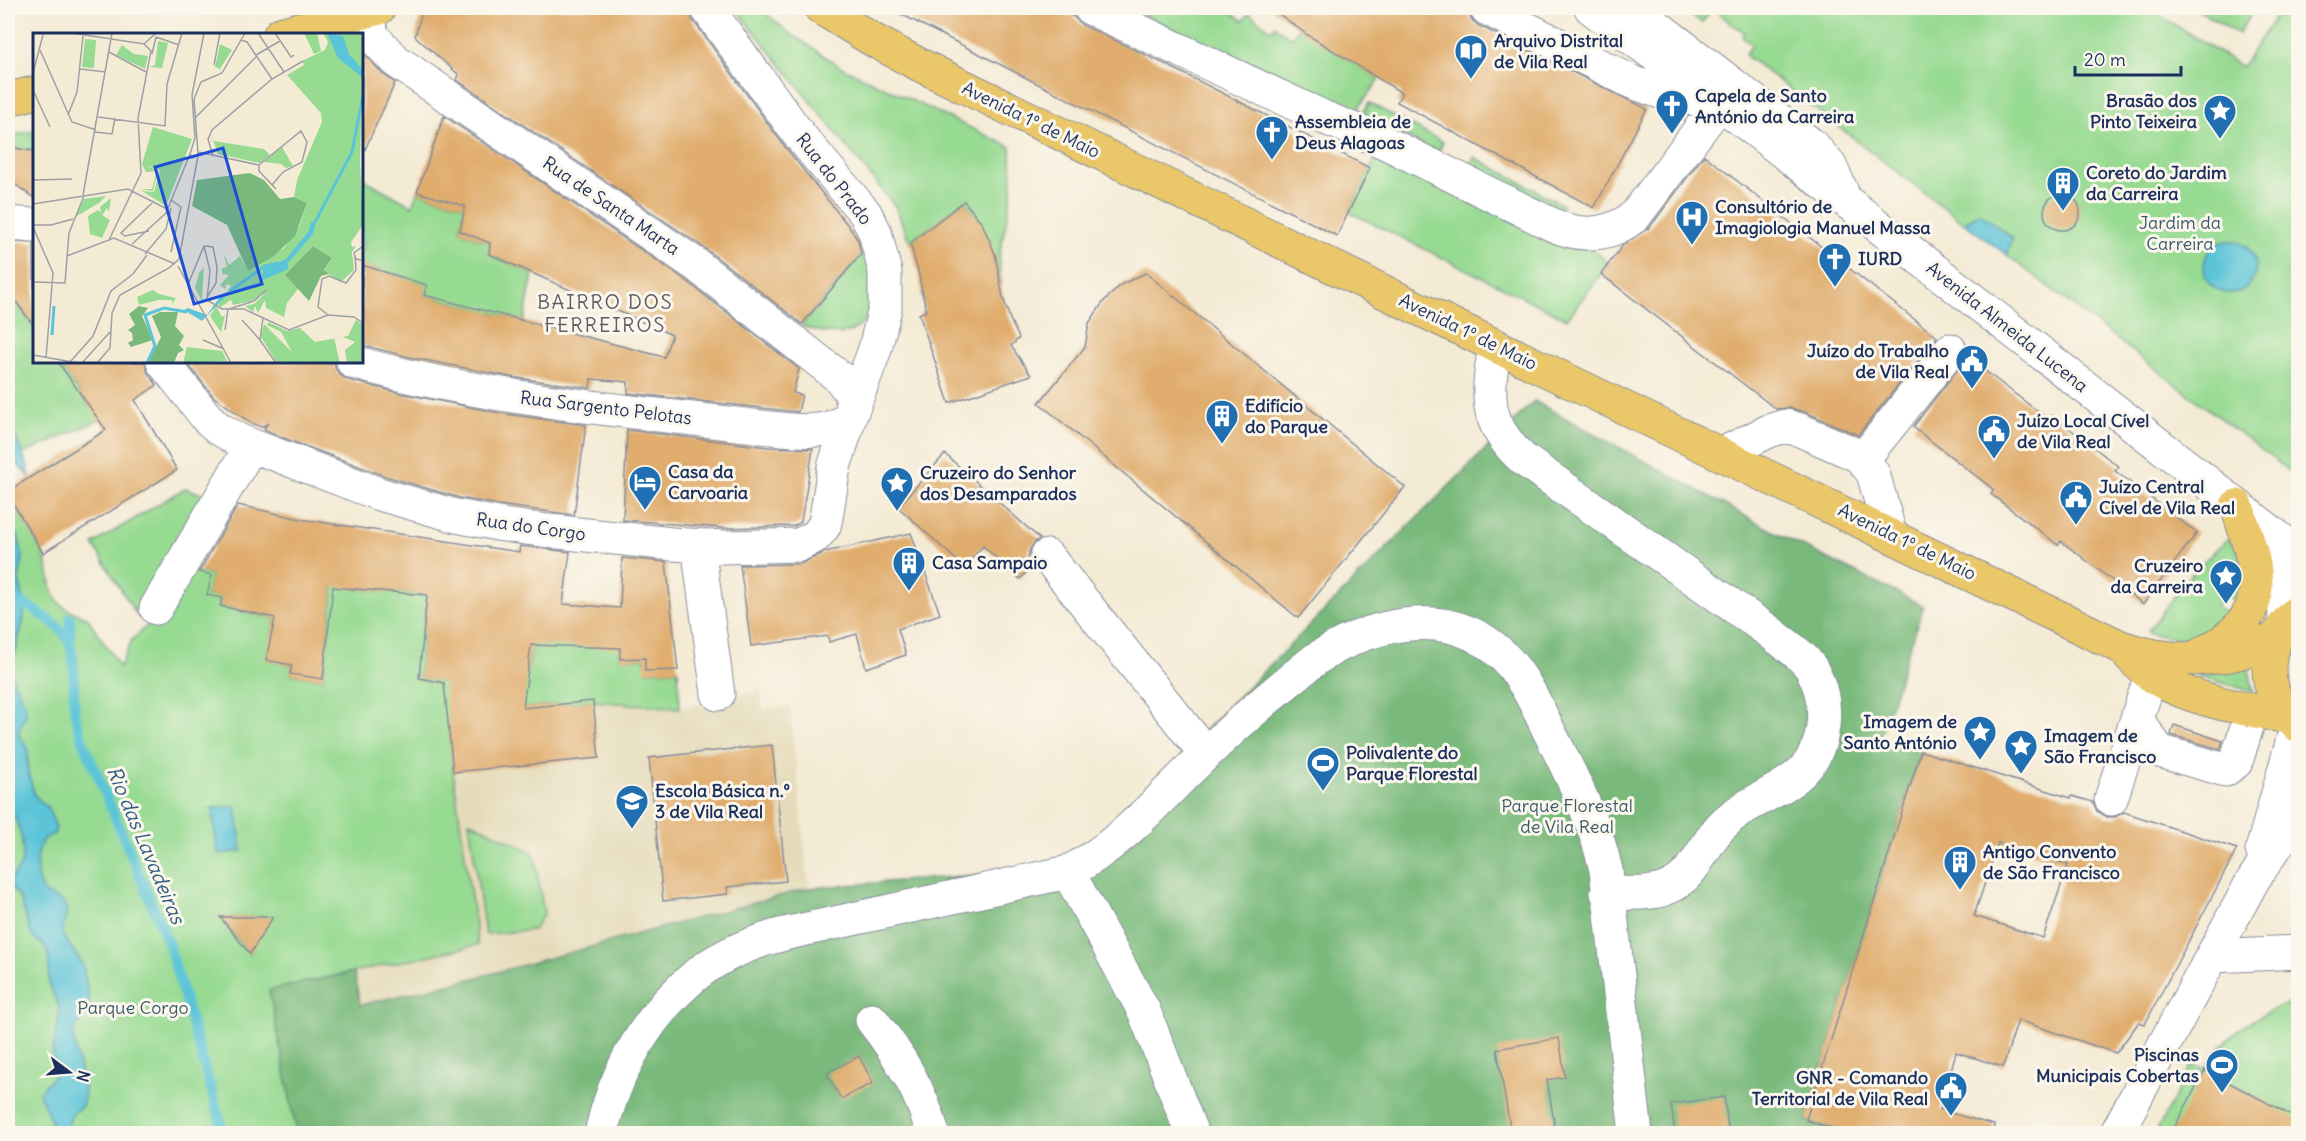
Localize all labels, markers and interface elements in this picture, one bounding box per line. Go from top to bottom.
place label: Arquivo Distrital de Vila Real [1494,29,1623,73]
inset map [33,33,363,363]
library icon: Arquivo Distrital de Vila Real [1453,33,1489,80]
scale bar [2075,39,2182,77]
text: 20 m [2084,48,2126,71]
street label: Avenida 1º de Maio [958,76,1104,163]
place label: Capela de Santo António da Carreira [1695,84,1854,128]
church icon: Capela de Santo António da Carreira [1654,88,1690,135]
place label: Brasão dos Pinto Teixeira [2090,89,2197,133]
place icon: Brasão dos Pinto Teixeira [2202,93,2238,140]
place label: Assembleia de Deus Alagoas [1295,110,1411,154]
church icon: Assembleia de Deus Alagoas [1254,114,1290,161]
street label: Rua do Prado [791,128,877,229]
street label: Rua de Santa Marta [538,151,684,260]
place label: Coreto do Jardim da Carreira [2086,161,2227,205]
building icon: Coreto do Jardim da Carreira [2045,165,2081,212]
place label: Consultório de Imagiologia Manuel Massa [1715,195,1931,239]
hospital icon: Consultório de Imagiologia Manuel Massa [1674,199,1710,246]
park label: Jardim da Carreira [2139,211,2221,255]
church icon: IURD [1817,241,1853,288]
place label: IURD [1858,247,1903,270]
street label: Avenida Almeida Lucena [1922,256,2093,397]
street label: Avenida 1º de Maio [1395,288,1541,375]
district label: BAIRRO DOS FERREIROS [537,289,673,337]
place label: Juízo do Trabalho de Vila Real [1807,339,1949,383]
public building icon: Juízo do Trabalho de Vila Real [1954,343,1990,390]
street label: Rua Sargento Pelotas [519,386,693,429]
place label: Edifício do Parque [1245,394,1328,438]
building icon: Edifício do Parque [1204,398,1240,445]
place label: Juízo Local Cível de Vila Real [2017,409,2149,453]
public building icon: Juízo Local Cível de Vila Real [1976,413,2012,460]
place label: Casa da Carvoaria [668,460,748,504]
place label: Cruzeiro do Senhor dos Desamparados [920,461,1077,505]
hotel icon: Casa da Carvoaria [627,464,663,511]
place icon: Cruzeiro do Senhor dos Desamparados [879,465,915,512]
place label: Juízo Central Cível de Vila Real [2099,475,2235,519]
public building icon: Juízo Central Cível de Vila Real [2058,479,2094,526]
street label: Avenida 1º de Maio [1834,498,1980,585]
street label: Rua do Corgo [475,507,587,546]
building icon: Casa Sampaio [891,545,927,592]
place label: Casa Sampaio [932,551,1048,574]
place label: Cruzeiro da Carreira [2111,554,2203,598]
place icon: Cruzeiro da Carreira [2208,558,2244,605]
place label: Imagem de Santo António [1843,710,1957,754]
place icon: Imagem de Santo António [1962,714,1998,761]
place label: Imagem de São Francisco [2044,724,2156,768]
place icon: Imagem de São Francisco [2003,728,2039,775]
place label: Polivalente do Parque Florestal [1346,741,1478,785]
sports icon: Polivalente do Parque Florestal [1305,745,1341,792]
water label: Rio das Lavadeiras [102,762,192,929]
place label: Escola Básica n.º 3 de Vila Real [655,779,790,823]
school or university icon: Escola Básica n.º 3 de Vila Real [614,783,650,830]
park label: Parque Florestal de Vila Real [1501,794,1633,838]
place label: Antigo Convento de São Francisco [1983,840,2120,884]
building icon: Antigo Convento de São Francisco [1942,844,1978,891]
park label: Parque Corgo [77,996,189,1019]
north arrow [39,1042,99,1102]
place label: Piscinas Municipais Cobertas [2036,1043,2199,1087]
sports icon: Piscinas Municipais Cobertas [2204,1047,2240,1094]
place label: GNR - Comando Territorial de Vila Real [1752,1066,1928,1110]
text: N [72,1068,95,1084]
public building icon: GNR - Comando Territorial de Vila Real [1933,1070,1969,1117]

